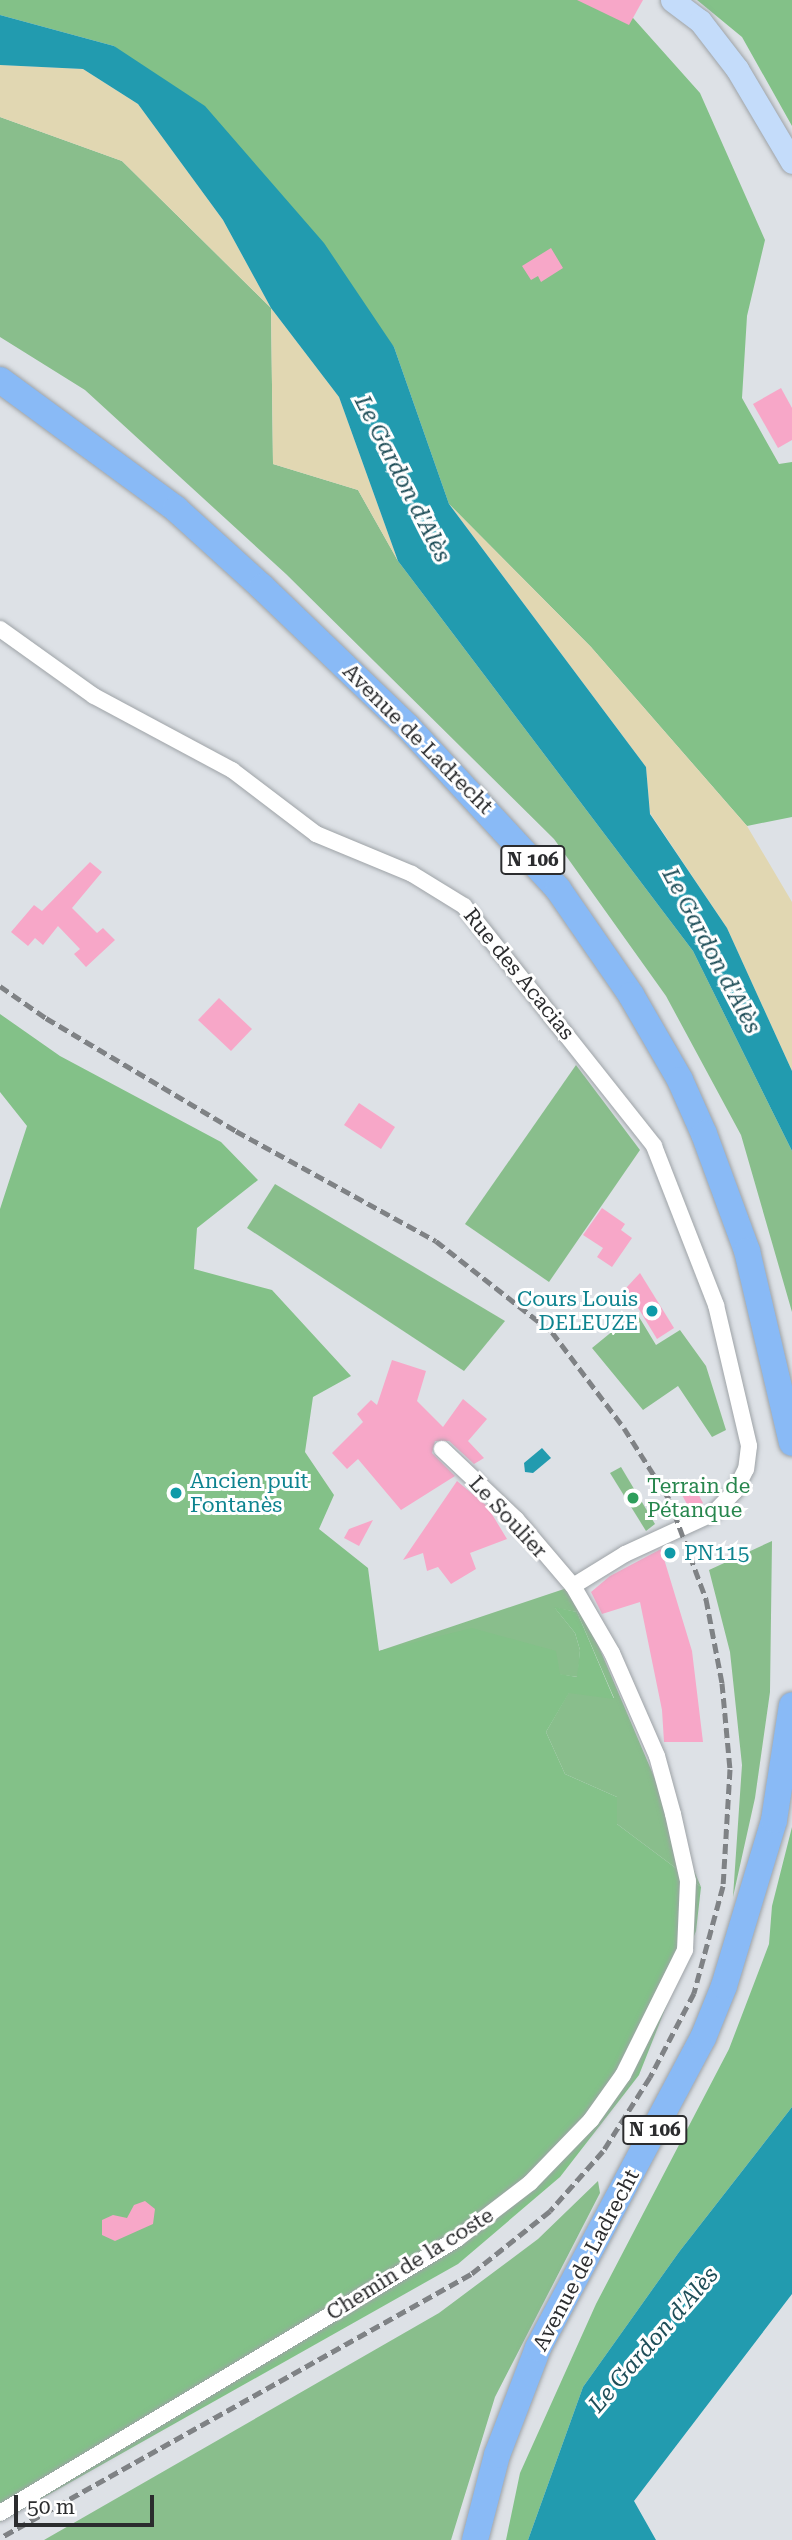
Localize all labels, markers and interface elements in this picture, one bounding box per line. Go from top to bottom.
water label: Le Gardon d'Alès [348,391,456,567]
street label: Avenue de Ladrecht [338,659,498,819]
road number: N 106 [500,845,566,876]
water label: Le Gardon d'Alès [656,864,766,1038]
street label: Rue des Acacias [458,903,580,1045]
place label: Cours Louis DELEUZE [517,1286,638,1336]
marker: Cours Louis DELEUZE [644,1303,660,1319]
place label: Ancien puit Fontanès [190,1468,308,1518]
street label: Le Soulier [464,1471,552,1563]
place label: Terrain de Pétanque [647,1473,750,1523]
marker: Ancien puit Fontanès [168,1485,184,1501]
marker: Terrain de Pétanque [625,1490,641,1506]
place label: PN115 [684,1540,749,1566]
marker: PN115 [662,1545,678,1561]
road number: N 106 [622,2114,688,2146]
street label: Avenue de Ladrecht [527,2165,645,2355]
street label: Chemin de la coste [322,2202,498,2326]
water label: Le Gardon d'Alès [583,2262,725,2418]
scale bar [18,2480,158,2524]
text: 50 m [27,2495,75,2519]

